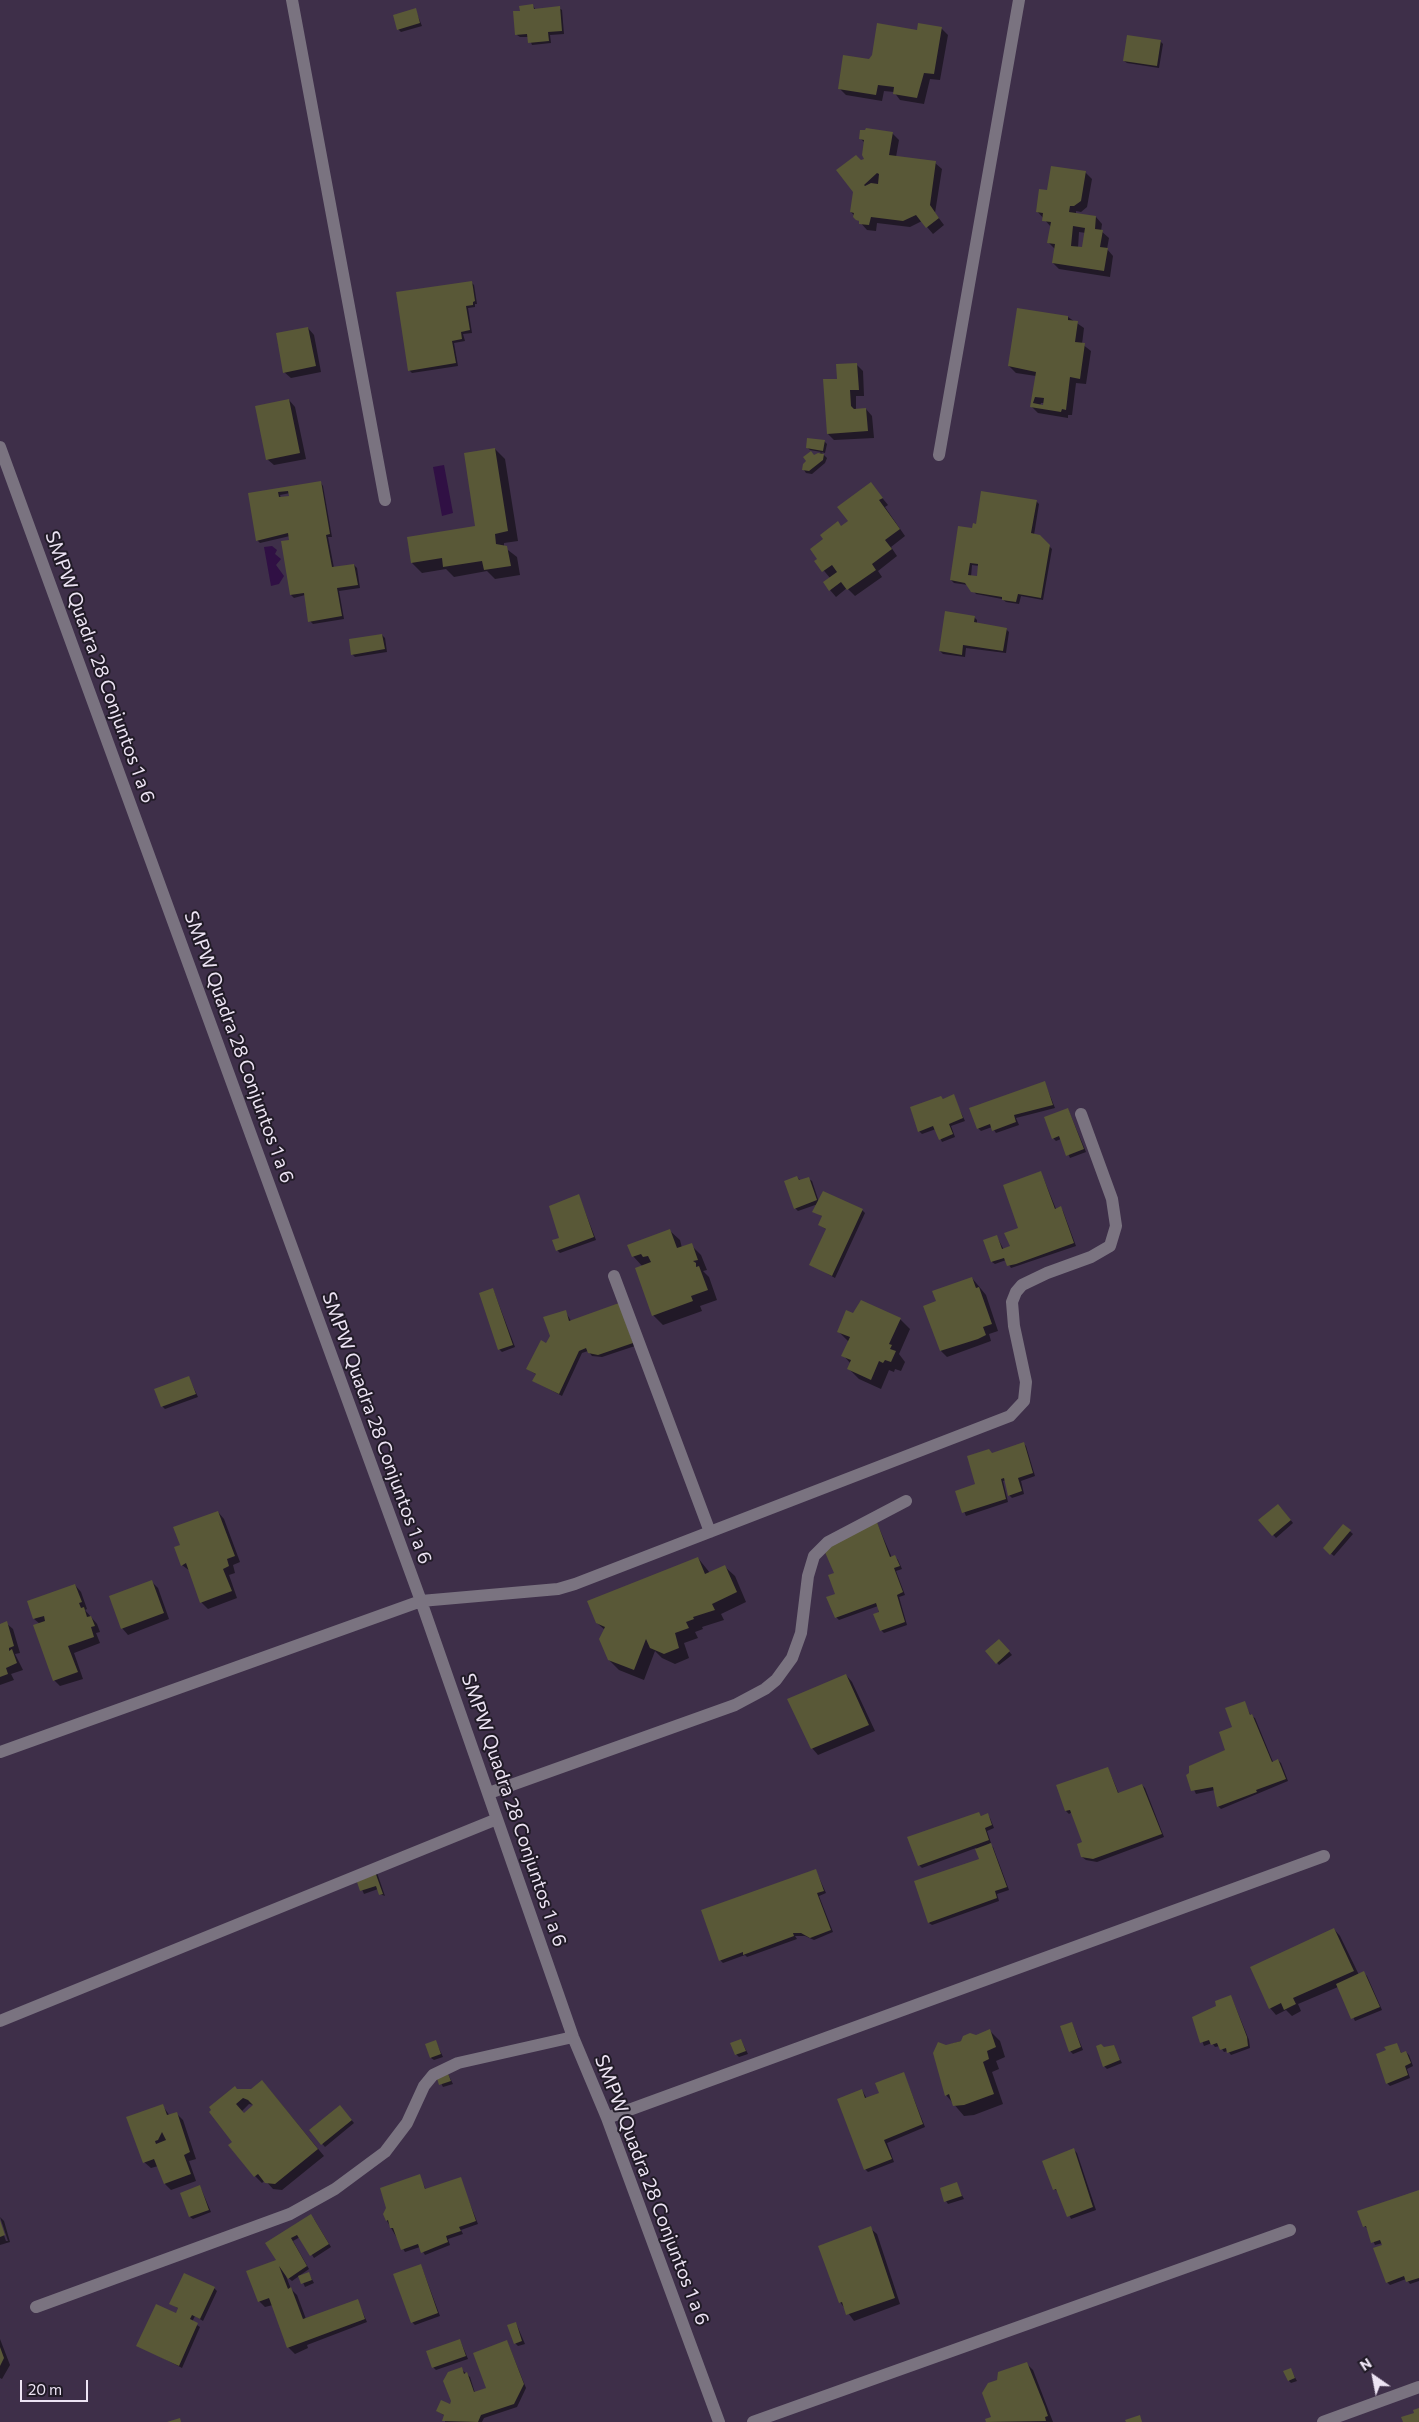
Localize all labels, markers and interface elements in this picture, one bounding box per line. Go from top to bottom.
street label: SMPW Quadra 28 Conjuntos 1 a 6 [40,528,160,806]
street label: SMPW Quadra 28 Conjuntos 1 a 6 [179,908,299,1186]
street label: SMPW Quadra 28 Conjuntos 1 a 6 [317,1289,437,1567]
street label: SMPW Quadra 28 Conjuntos 1 a 6 [456,1670,572,1950]
street label: SMPW Quadra 28 Conjuntos 1 a 6 [590,2052,714,2328]
north arrow [1349,2352,1399,2402]
text: N [1357,2354,1375,2374]
scale bar [22,2370,90,2402]
text: 20 m [28,2380,62,2398]

